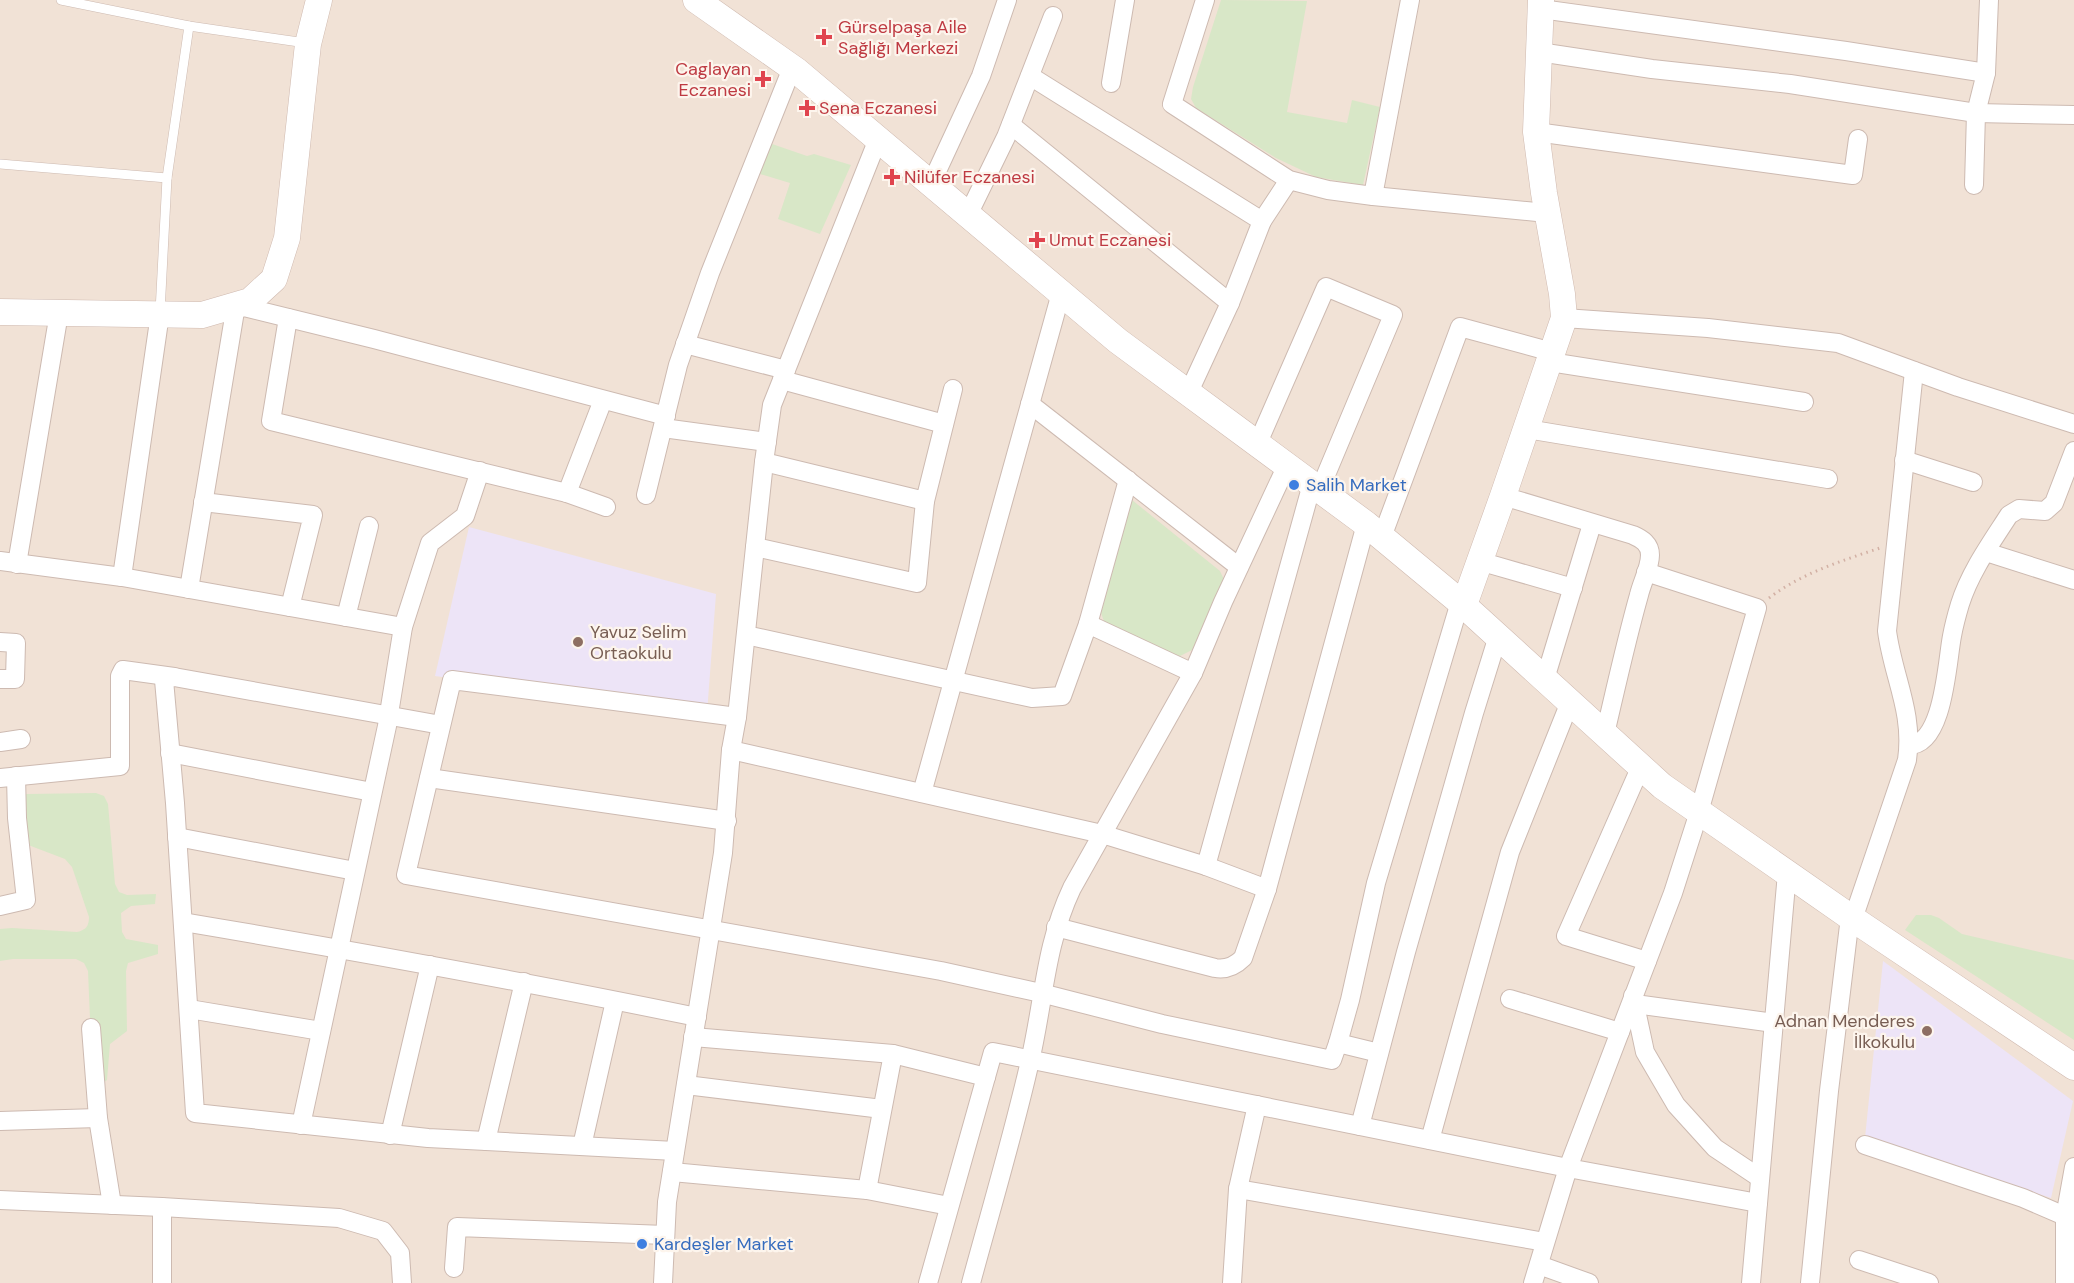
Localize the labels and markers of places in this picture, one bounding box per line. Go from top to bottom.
place label: Gürselpaşa Aile Sağlığı Merkezi [838,15,967,60]
marker: Gürselpaşa Aile Sağlığı Merkezi [815,28,833,46]
place label: Caglayan Eczanesi [675,57,751,102]
marker: Caglayan Eczanesi [756,72,770,86]
place label: Sena Eczanesi [819,96,937,120]
marker: Sena Eczanesi [800,101,814,115]
place label: Nilüfer Eczanesi [904,165,1035,189]
marker: Nilüfer Eczanesi [885,170,899,184]
place label: Umut Eczanesi [1049,228,1171,252]
marker: Umut Eczanesi [1030,233,1044,247]
place label: Salih Market [1306,473,1407,497]
marker: Salih Market [1287,478,1301,492]
place label: Yavuz Selim Ortaokulu [590,620,686,665]
marker: Yavuz Selim Ortaokulu [571,635,585,649]
place label: Adnan Menderes İlkokulu [1774,1009,1915,1054]
marker: Adnan Menderes İlkokulu [1920,1024,1934,1038]
place label: Kardeşler Market [654,1232,793,1256]
marker: Kardeşler Market [635,1237,649,1251]

